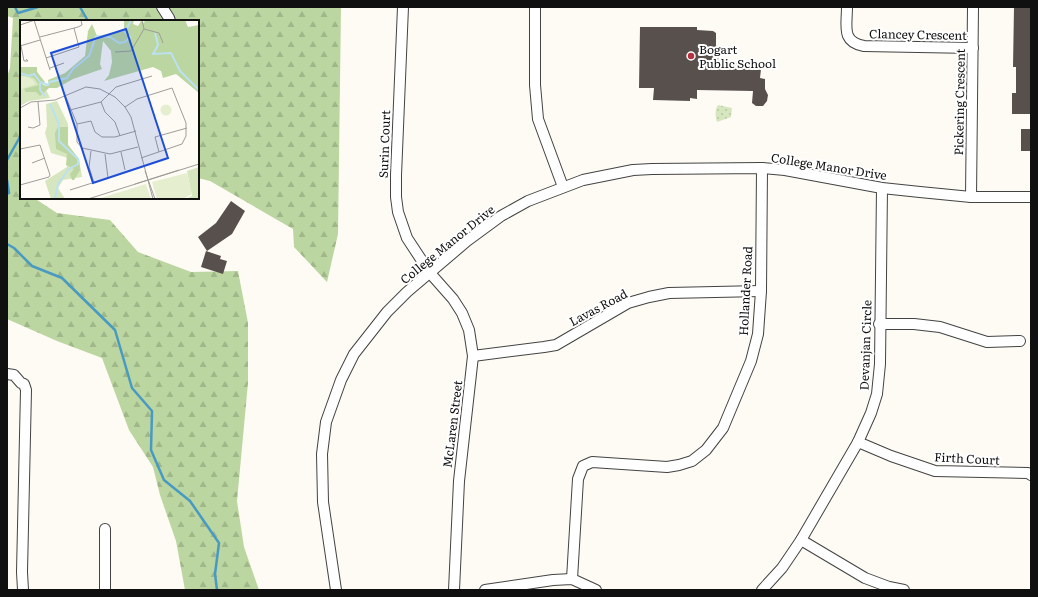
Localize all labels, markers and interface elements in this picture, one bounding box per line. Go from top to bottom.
inset map [20,20,199,199]
street label: Clancey Crescent [869,24,967,44]
place label: Bogart Public School [699,40,776,72]
street label: Pickering Crescent [949,48,969,156]
marker: Bogart Public School [686,51,696,61]
street label: Surin Court [374,109,394,178]
street label: College Manor Drive [770,148,888,184]
street label: College Manor Drive [396,200,498,288]
street label: Hollander Road [734,245,756,336]
street label: Lavas Road [566,284,631,330]
street label: Devanjan Circle [854,299,876,391]
street label: McLaren Street [438,379,466,469]
street label: Firth Court [934,447,1000,469]

